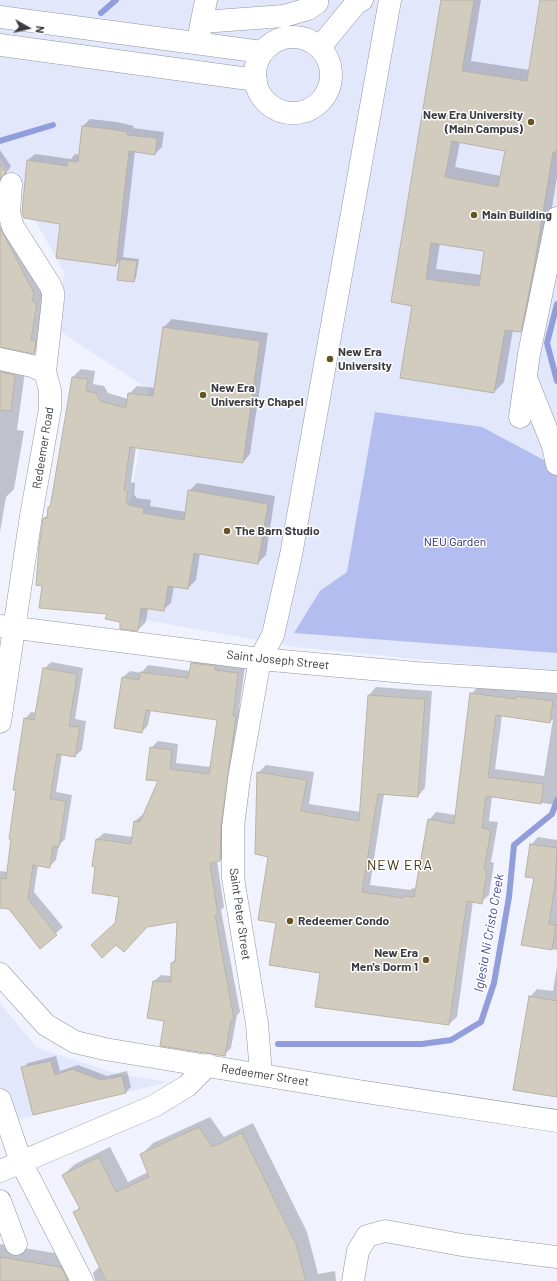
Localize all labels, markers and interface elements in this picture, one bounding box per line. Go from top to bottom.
north arrow [8,8,48,48]
text: N [33,25,47,34]
place label: New Era University (Main Campus) [423,108,523,136]
marker: New Era University (Main Campus) [526,117,536,127]
place label: Main Building [482,208,552,222]
marker: Main Building [469,210,479,220]
place label: New Era University [338,345,392,373]
marker: New Era University [325,354,335,364]
place label: New Era University Chapel [211,381,304,409]
marker: New Era University Chapel [198,390,208,400]
street label: Redeemer Road [29,406,57,490]
place label: The Barn Studio [235,524,320,538]
marker: The Barn Studio [222,526,232,536]
park label: NEU Garden [424,535,486,549]
street label: Saint Joseph Street [226,647,330,673]
district label: NEW ERA [367,857,433,873]
street label: Saint Peter Street [226,867,254,961]
water label: Iglesia Ni Cristo Creek [471,873,507,993]
place label: Redeemer Condo [298,914,389,928]
marker: Redeemer Condo [285,916,295,926]
place label: New Era Men's Dorm 1 [351,946,418,974]
marker: New Era Men's Dorm 1 [421,955,431,965]
street label: Redeemer Street [220,1061,310,1089]

